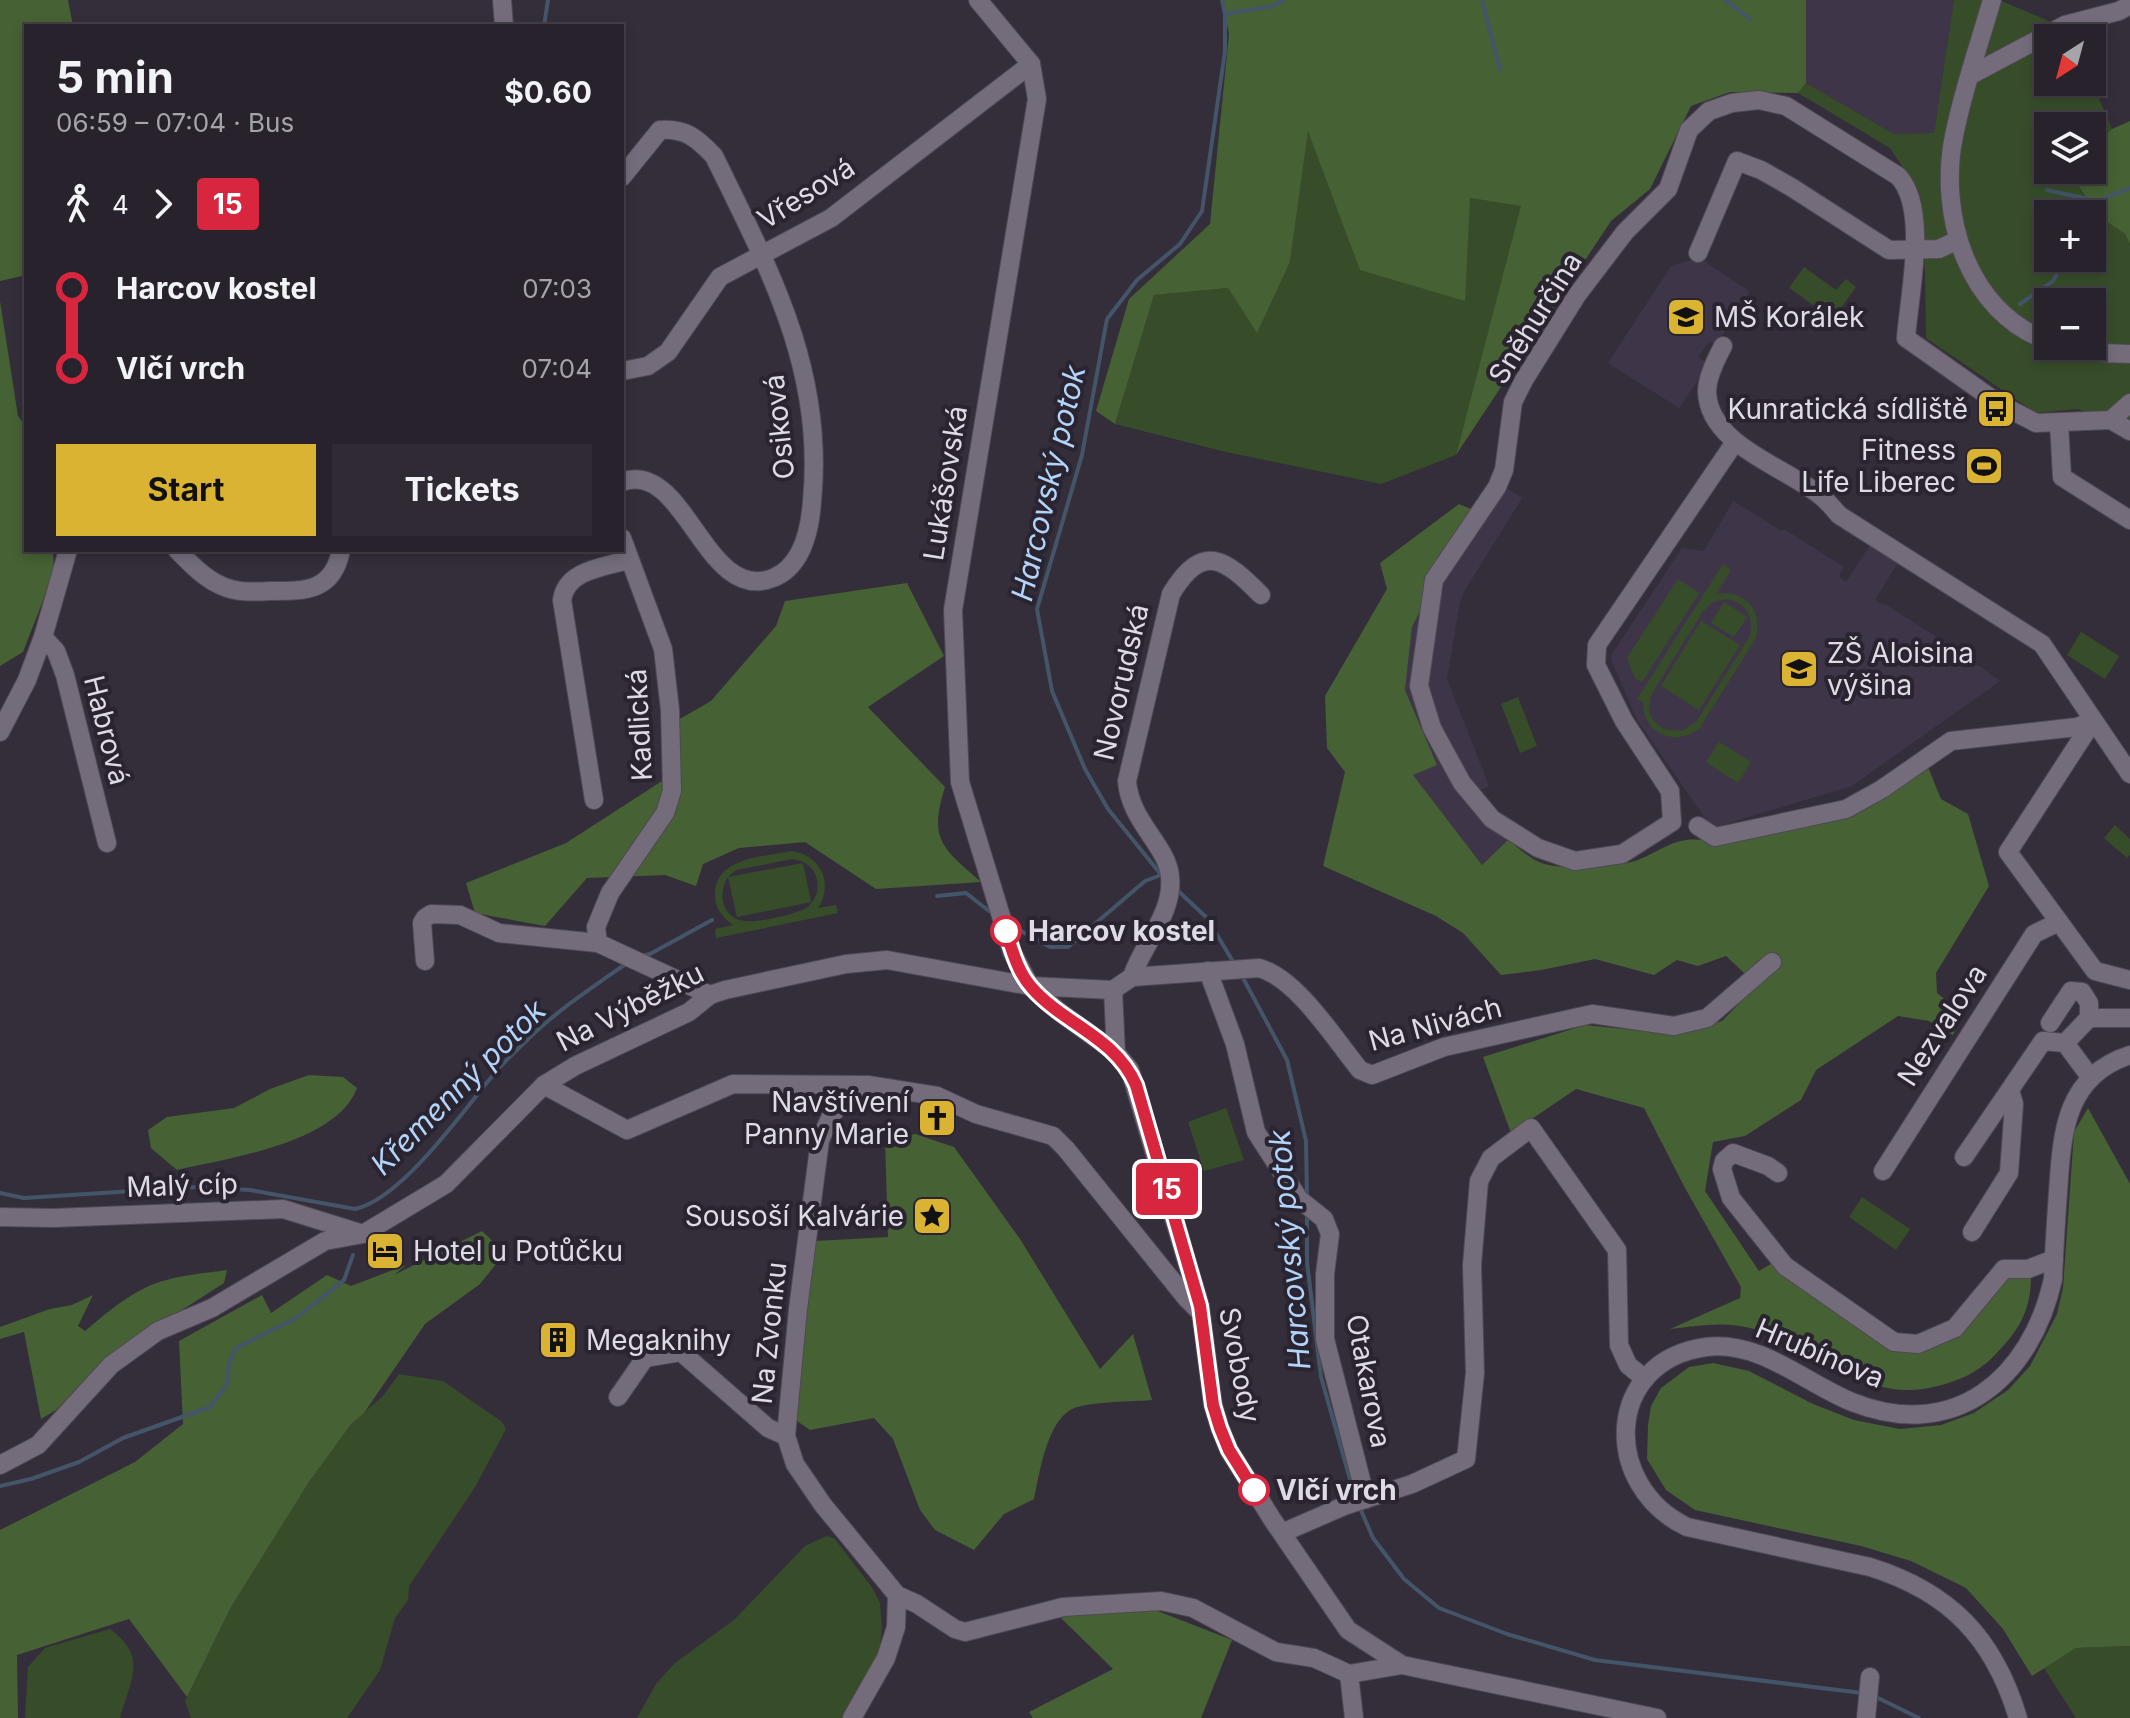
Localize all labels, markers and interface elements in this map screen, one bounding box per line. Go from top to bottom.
north arrow [2034,24,2106,96]
map controls [2034,24,2106,360]
text: 5 min [56,50,174,104]
text: $0.60 [504,74,592,110]
text: 06:59 – 07:04 · Bus [56,107,294,138]
button: layers [2034,112,2106,184]
street label: Vřesová [751,150,861,236]
icon: walk [56,182,100,226]
icon: forward [141,182,185,226]
text: 15 [213,187,243,221]
text: 4 [112,189,129,220]
button: + [2034,200,2106,272]
street label: Sněhurčina [1481,246,1589,390]
text: Harcov kostel [116,270,317,306]
text: 07:03 [522,273,592,304]
button: − [2034,288,2106,360]
school or university icon: MŠ Korálek [1665,296,1707,338]
place label: MŠ Korálek [1714,300,1864,334]
text: Vlčí vrch [116,350,245,386]
text: 07:04 [522,353,592,384]
water label: Harcovský potok [1003,361,1093,604]
street label: Osiková [757,373,801,481]
bus stop icon: Kunratická sídliště [1975,388,2017,430]
place label: Kunratická sídliště [1728,392,1968,426]
street label: Lukášovská [916,403,974,563]
place label: Fitness Life Liberec [1801,433,1956,499]
button: Start [56,444,316,536]
button: Tickets [332,444,592,536]
sports icon: Fitness Life Liberec [1963,445,2005,487]
street label: Novorudská [1087,601,1155,763]
place label: ZŠ Aloisina výšina [1827,636,1974,702]
school or university icon: ZŠ Aloisina výšina [1778,648,1820,690]
street label: Kadlická [619,668,659,782]
street label: Habrová [77,672,137,788]
place label: Harcov kostel [1028,914,1215,948]
marker: Harcov kostel [991,916,1021,946]
street label: Na Výběžku [551,955,709,1059]
street label: Nezvalova [1890,958,1994,1092]
street label: Na Nivách [1365,990,1505,1058]
water label: Křemenný potok [363,992,553,1182]
place label: Navštívení Panny Marie [744,1085,909,1151]
church icon: Navštívení Panny Marie [916,1097,958,1139]
water label: Harcovský potok [1261,1128,1317,1372]
line badge: 15 [1131,1163,1203,1215]
street label: Malý cíp [126,1166,238,1204]
text: 15 [1152,1172,1182,1206]
place icon: Sousoší Kalvárie [911,1195,953,1237]
place label: Sousoší Kalvárie [685,1199,904,1233]
hotel icon: Hotel u Potůčku [364,1230,406,1272]
place label: Hotel u Potůčku [413,1234,623,1268]
street label: Na Zvonku [745,1260,793,1406]
street label: Svobody [1212,1304,1268,1426]
street label: Otakarova [1339,1311,1399,1451]
street label: Hrubínova [1751,1311,1889,1395]
building icon: Megaknihy [537,1319,579,1361]
place label: Megaknihy [586,1323,731,1357]
place label: Vlčí vrch [1276,1473,1397,1507]
marker: Vlčí vrch [1239,1475,1269,1505]

